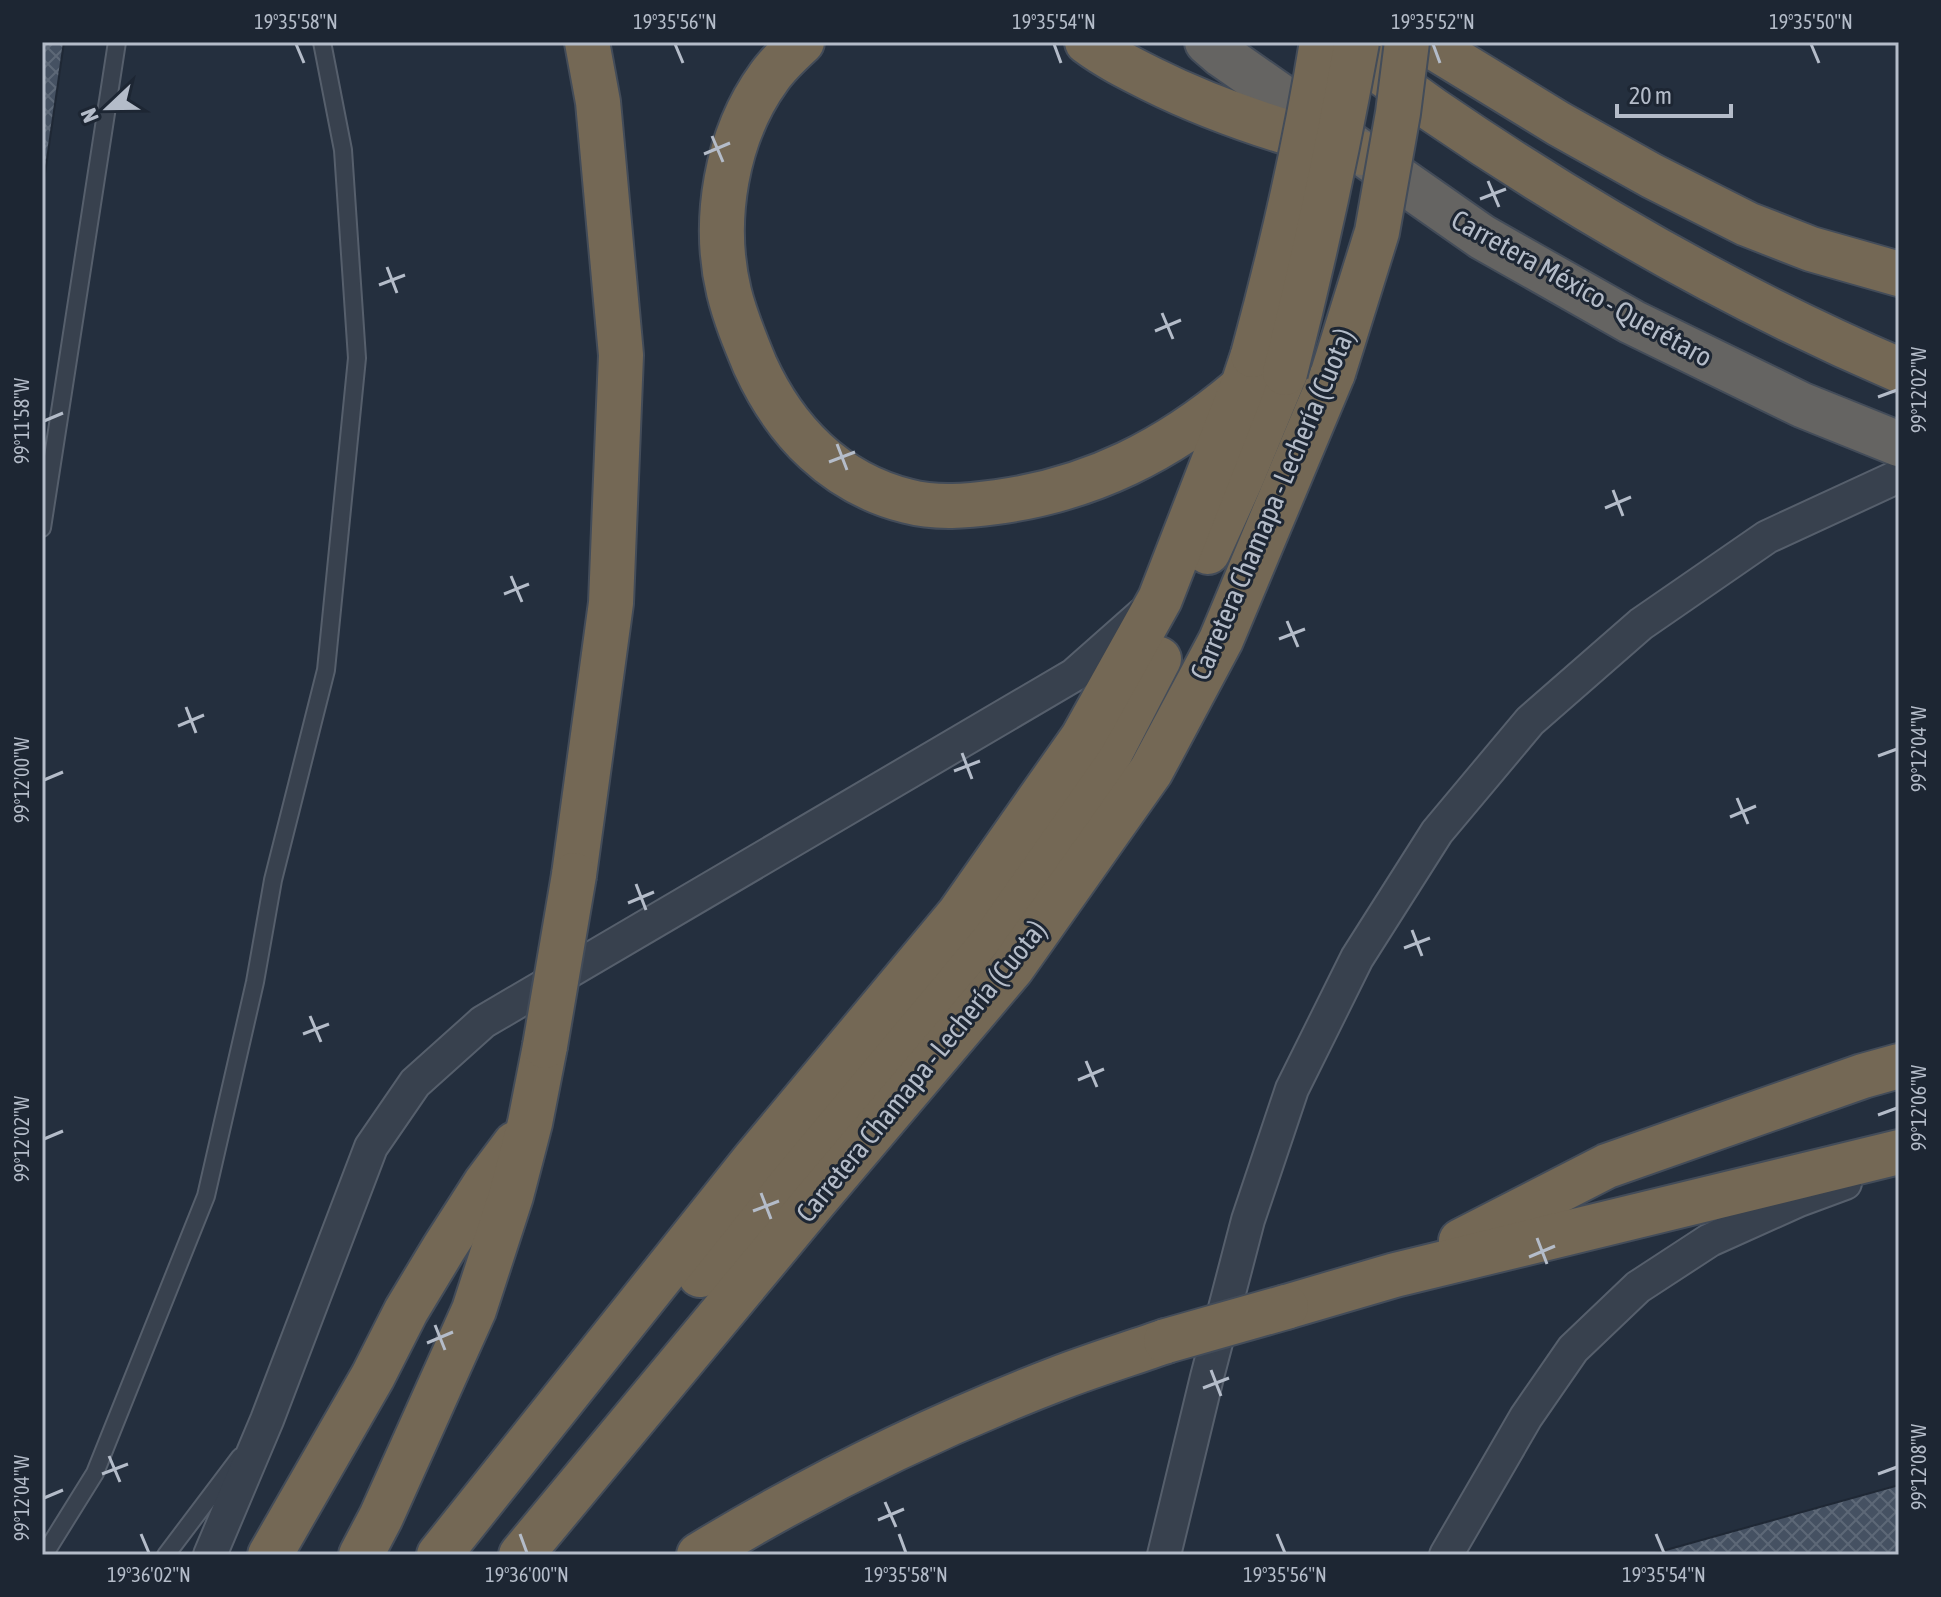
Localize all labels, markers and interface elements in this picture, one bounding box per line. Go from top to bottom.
text: 19°35'58"N [254,10,338,33]
text: 19°35'56"N [633,10,717,33]
text: 19°35'54"N [1012,10,1096,33]
text: 19°35'52"N [1391,10,1475,33]
text: 19°35'50"N [1769,10,1853,33]
north arrow [68,68,148,148]
scale bar [1617,68,1731,118]
text: 20 m [1629,82,1672,109]
text: N [75,105,104,126]
street label: Carretera México - Querétaro [1446,203,1718,373]
street label: Carretera Chamapa - Lechería (Cuota) [1183,323,1361,685]
text: 99°12'02"W [1907,346,1930,433]
text: 99°11'58"W [10,377,33,464]
text: 99°12'04"W [1907,705,1930,792]
text: 99°12'00"W [10,736,33,823]
street label: Carretera Chamapa - Lechería (Cuota) [789,914,1053,1228]
text: 99°12'06"W [1907,1064,1930,1151]
text: 99°12'02"W [10,1095,33,1182]
text: 99°12'08"W [1907,1423,1930,1510]
text: 99°12'04"W [10,1454,33,1541]
text: 19°36'02"N [107,1563,191,1586]
text: 19°36'00"N [485,1563,569,1586]
text: 19°35'58"N [864,1563,948,1586]
text: 19°35'56"N [1243,1563,1327,1586]
text: 19°35'54"N [1622,1563,1706,1586]

